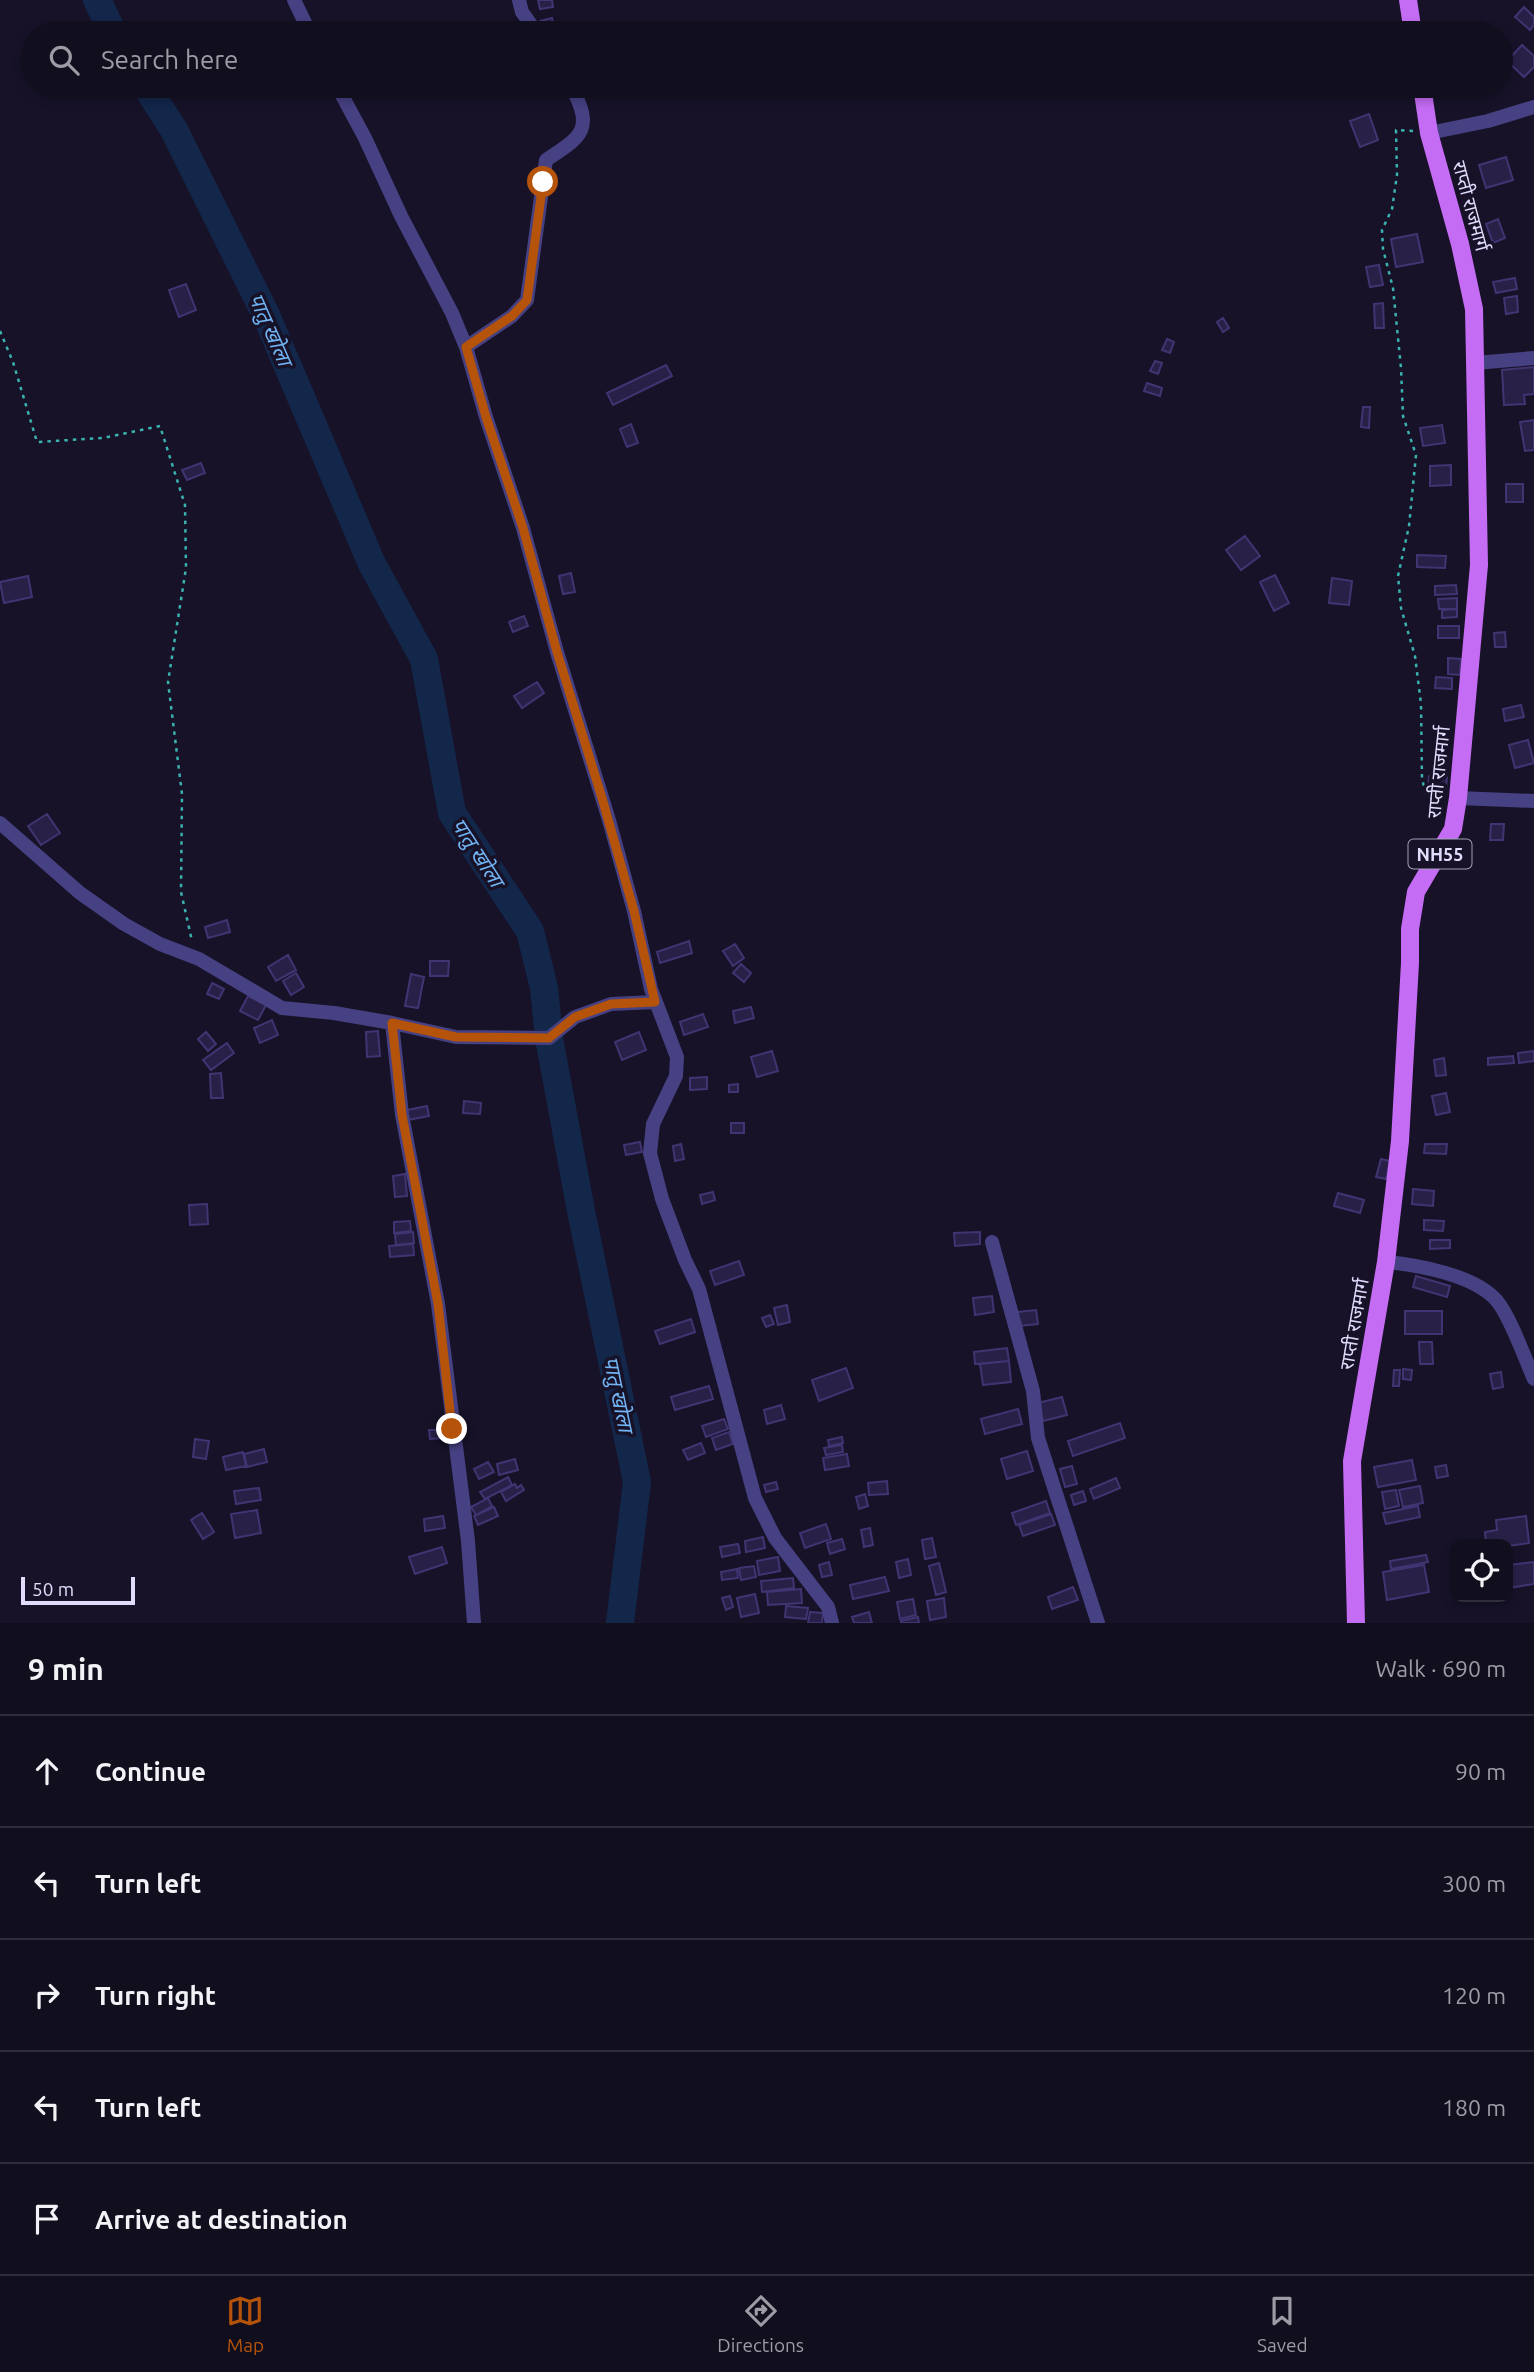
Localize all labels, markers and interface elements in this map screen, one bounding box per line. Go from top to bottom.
search box [21,21,1513,98]
icon: search [45,41,83,79]
text: Search here [101,45,238,74]
street label: राप्ती राजमार्ग [1448,159,1494,254]
route start [527,166,558,197]
water label: पातु खोला [243,289,299,373]
street label: राप्ती राजमार्ग [1422,724,1454,819]
water label: पातु खोला [445,813,511,895]
road number: NH55 [1408,840,1472,868]
street label: राप्ती राजमार्ग [1335,1276,1373,1371]
water label: पातु खोला [597,1354,639,1438]
route end [436,1413,467,1444]
map controls [1450,1539,1513,1602]
button: locate [1450,1539,1513,1602]
scale bar [21,1574,135,1606]
text: 50 m [32,1578,74,1600]
text: 9 min [28,1652,104,1686]
text: Walk · 690 m [1375,1656,1506,1681]
icon: ahead [28,1752,66,1790]
text: Continue [95,1757,206,1786]
text: 90 m [1455,1759,1506,1784]
icon: left [28,1864,66,1902]
text: Turn left [95,1869,201,1898]
text: 300 m [1442,1871,1506,1896]
icon: right [28,1976,66,2014]
text: Turn right [95,1981,216,2010]
text: 120 m [1442,1983,1506,2008]
icon: left [28,2088,66,2126]
text: Turn left [95,2093,201,2122]
text: 180 m [1442,2095,1506,2120]
icon: arrive [28,2200,66,2238]
text: Arrive at destination [95,2205,348,2234]
tab: Map [226,2292,264,2356]
tab: Directions [717,2292,804,2356]
tab: Saved [1257,2292,1308,2356]

